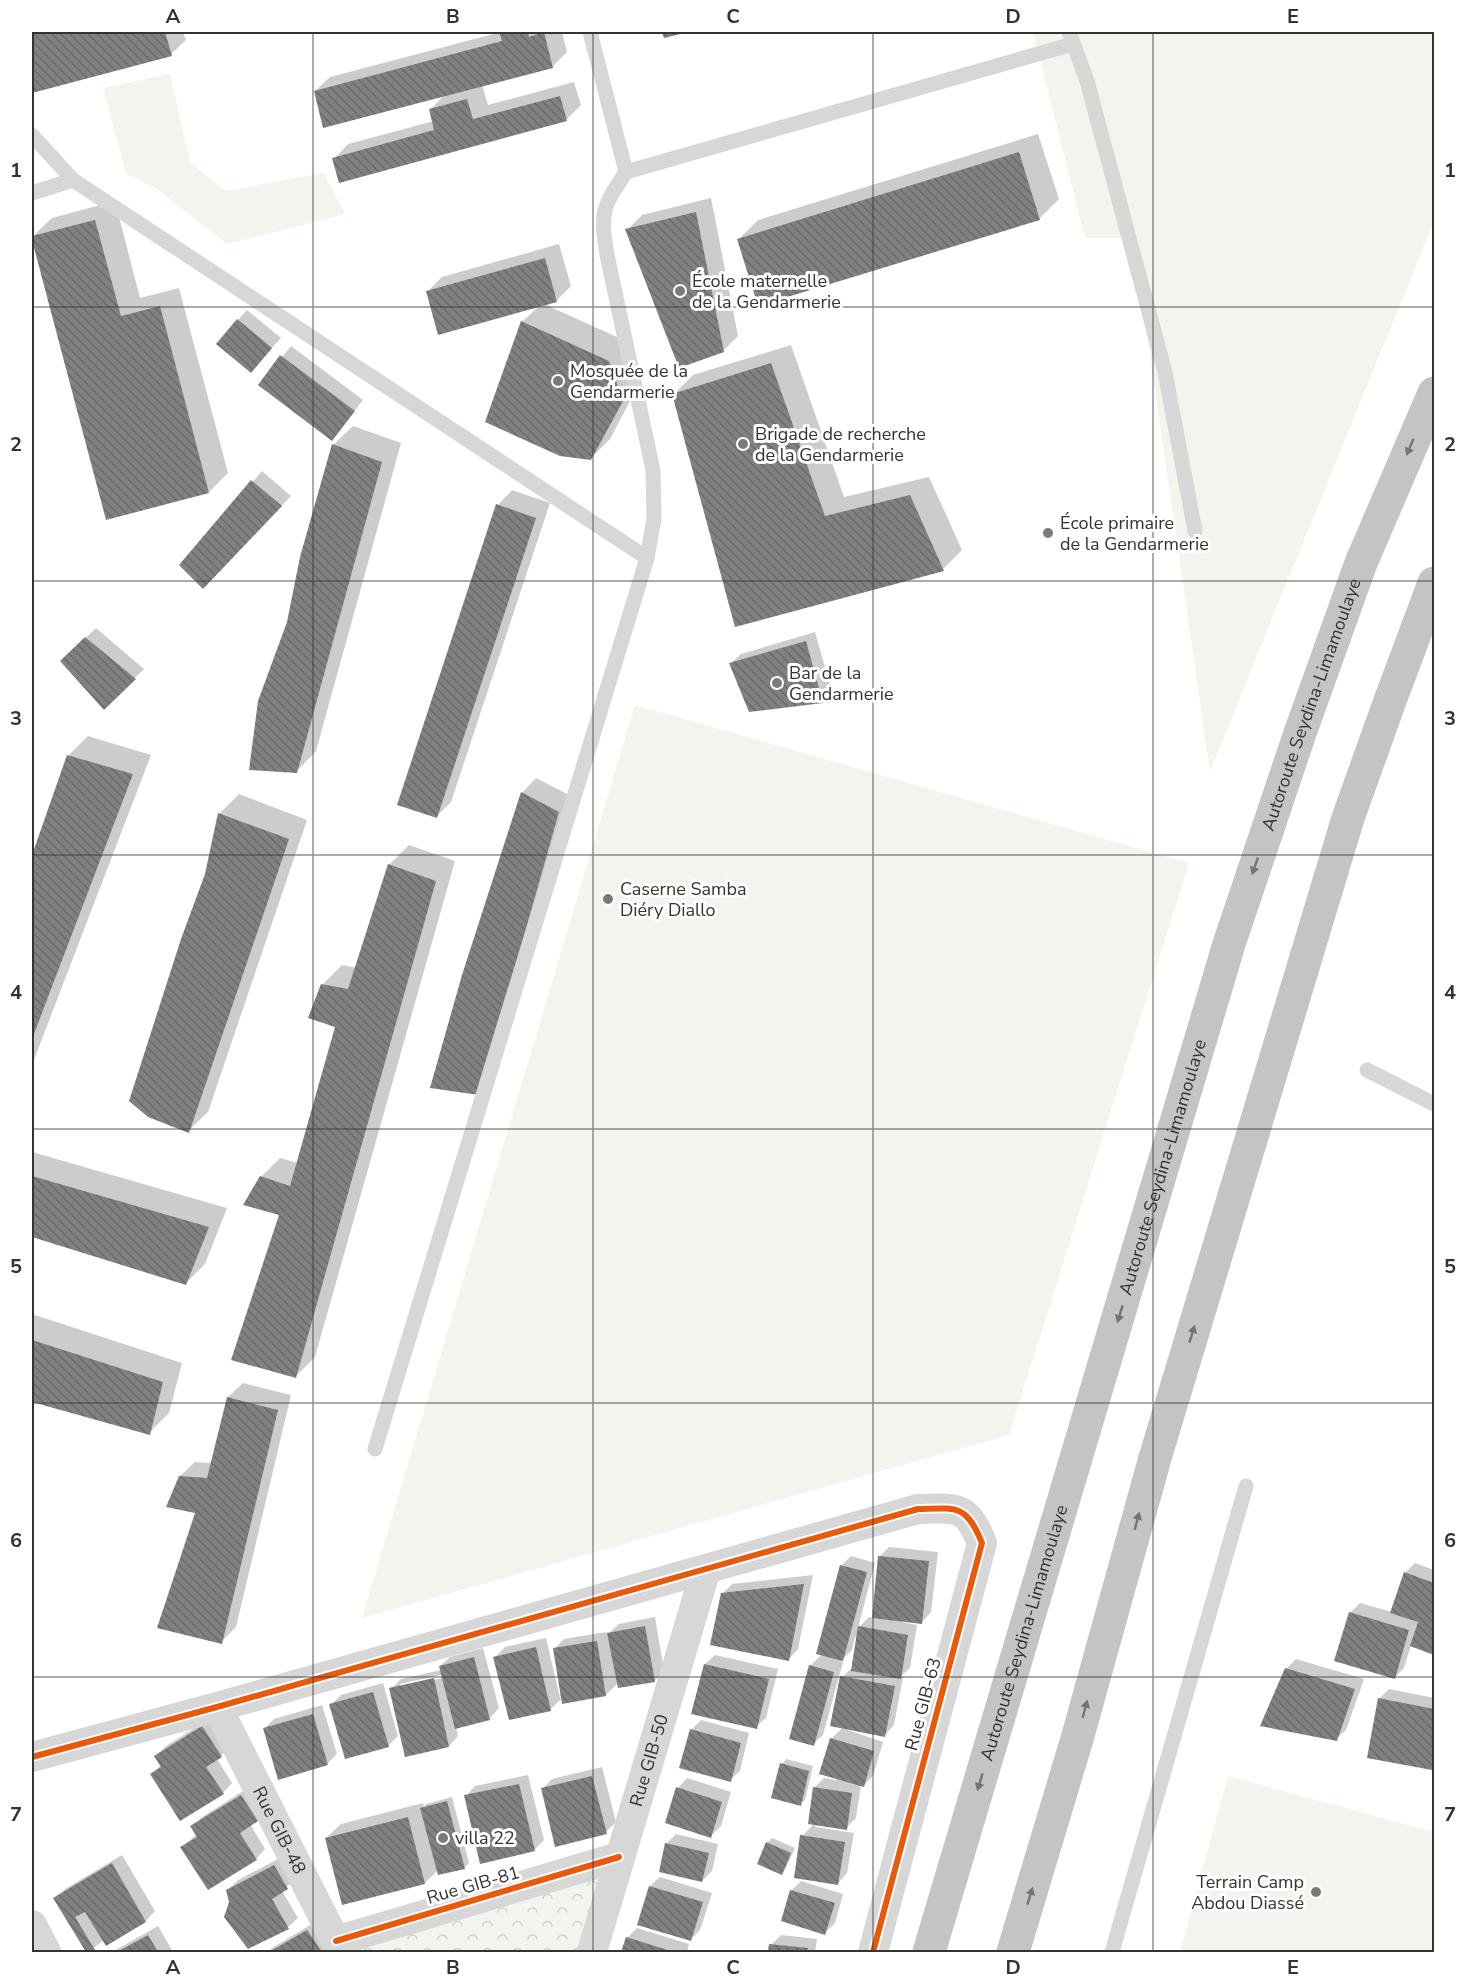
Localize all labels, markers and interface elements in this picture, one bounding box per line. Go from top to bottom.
text: A [166,3,181,30]
text: B [446,3,460,30]
text: C [726,3,740,30]
text: D [1005,3,1021,30]
text: E [1287,3,1299,30]
text: 1 [10,157,22,184]
text: 1 [1444,157,1456,184]
place label: École maternelle de la Gendarmerie [692,269,841,314]
marker: École maternelle de la Gendarmerie [673,284,687,298]
place label: Mosquée de la Gendarmerie [570,359,688,404]
marker: Mosquée de la Gendarmerie [551,374,565,388]
place label: Brigade de recherche de la Gendarmerie [755,422,926,467]
text: 2 [10,431,22,458]
text: 2 [1444,431,1456,458]
marker: Brigade de recherche de la Gendarmerie [736,437,750,451]
one-way arrow [1406,438,1415,455]
place label: École primaire de la Gendarmerie [1060,511,1209,556]
marker: École primaire de la Gendarmerie [1041,526,1055,540]
street label: Autoroute Seydina-Limamoulaye [1256,575,1367,834]
place label: Bar de la Gendarmerie [789,661,894,706]
marker: Bar de la Gendarmerie [770,676,784,690]
text: 3 [10,705,22,732]
text: 3 [1444,705,1456,732]
one-way arrow [1250,857,1260,875]
place label: Caserne Samba Diéry Diallo [620,877,747,922]
marker: Caserne Samba Diéry Diallo [601,892,615,906]
text: 4 [10,979,22,1006]
text: 4 [1444,979,1456,1006]
street label: Autoroute Seydina-Limamoulaye [1113,1036,1212,1298]
text: 5 [10,1253,22,1280]
text: 5 [1444,1253,1456,1280]
one-way arrow [1115,1305,1124,1323]
one-way arrow [1188,1325,1197,1343]
street label: Autoroute Seydina-Limamoulaye [975,1502,1073,1764]
one-way arrow [1133,1512,1142,1530]
text: 6 [10,1527,22,1554]
text: 6 [1444,1527,1456,1554]
street label: Rue GIB-63 [899,1655,947,1753]
one-way arrow [1081,1700,1090,1718]
street label: Rue GIB-50 [624,1711,674,1810]
one-way arrow [975,1773,984,1791]
street label: Rue GIB-48 [247,1782,312,1878]
text: 7 [10,1801,22,1828]
text: 7 [1444,1801,1456,1828]
place label: villa 22 [455,1826,515,1850]
marker: villa 22 [436,1831,450,1845]
street label: Rue GIB-81 [424,1860,522,1910]
place label: Terrain Camp Abdou Diassé [1191,1870,1304,1915]
marker: Terrain Camp Abdou Diassé [1309,1885,1323,1899]
one-way arrow [1026,1887,1035,1905]
text: A [166,1954,181,1981]
text: B [446,1954,460,1981]
text: C [726,1954,740,1981]
text: D [1005,1954,1021,1981]
text: E [1287,1954,1299,1981]

